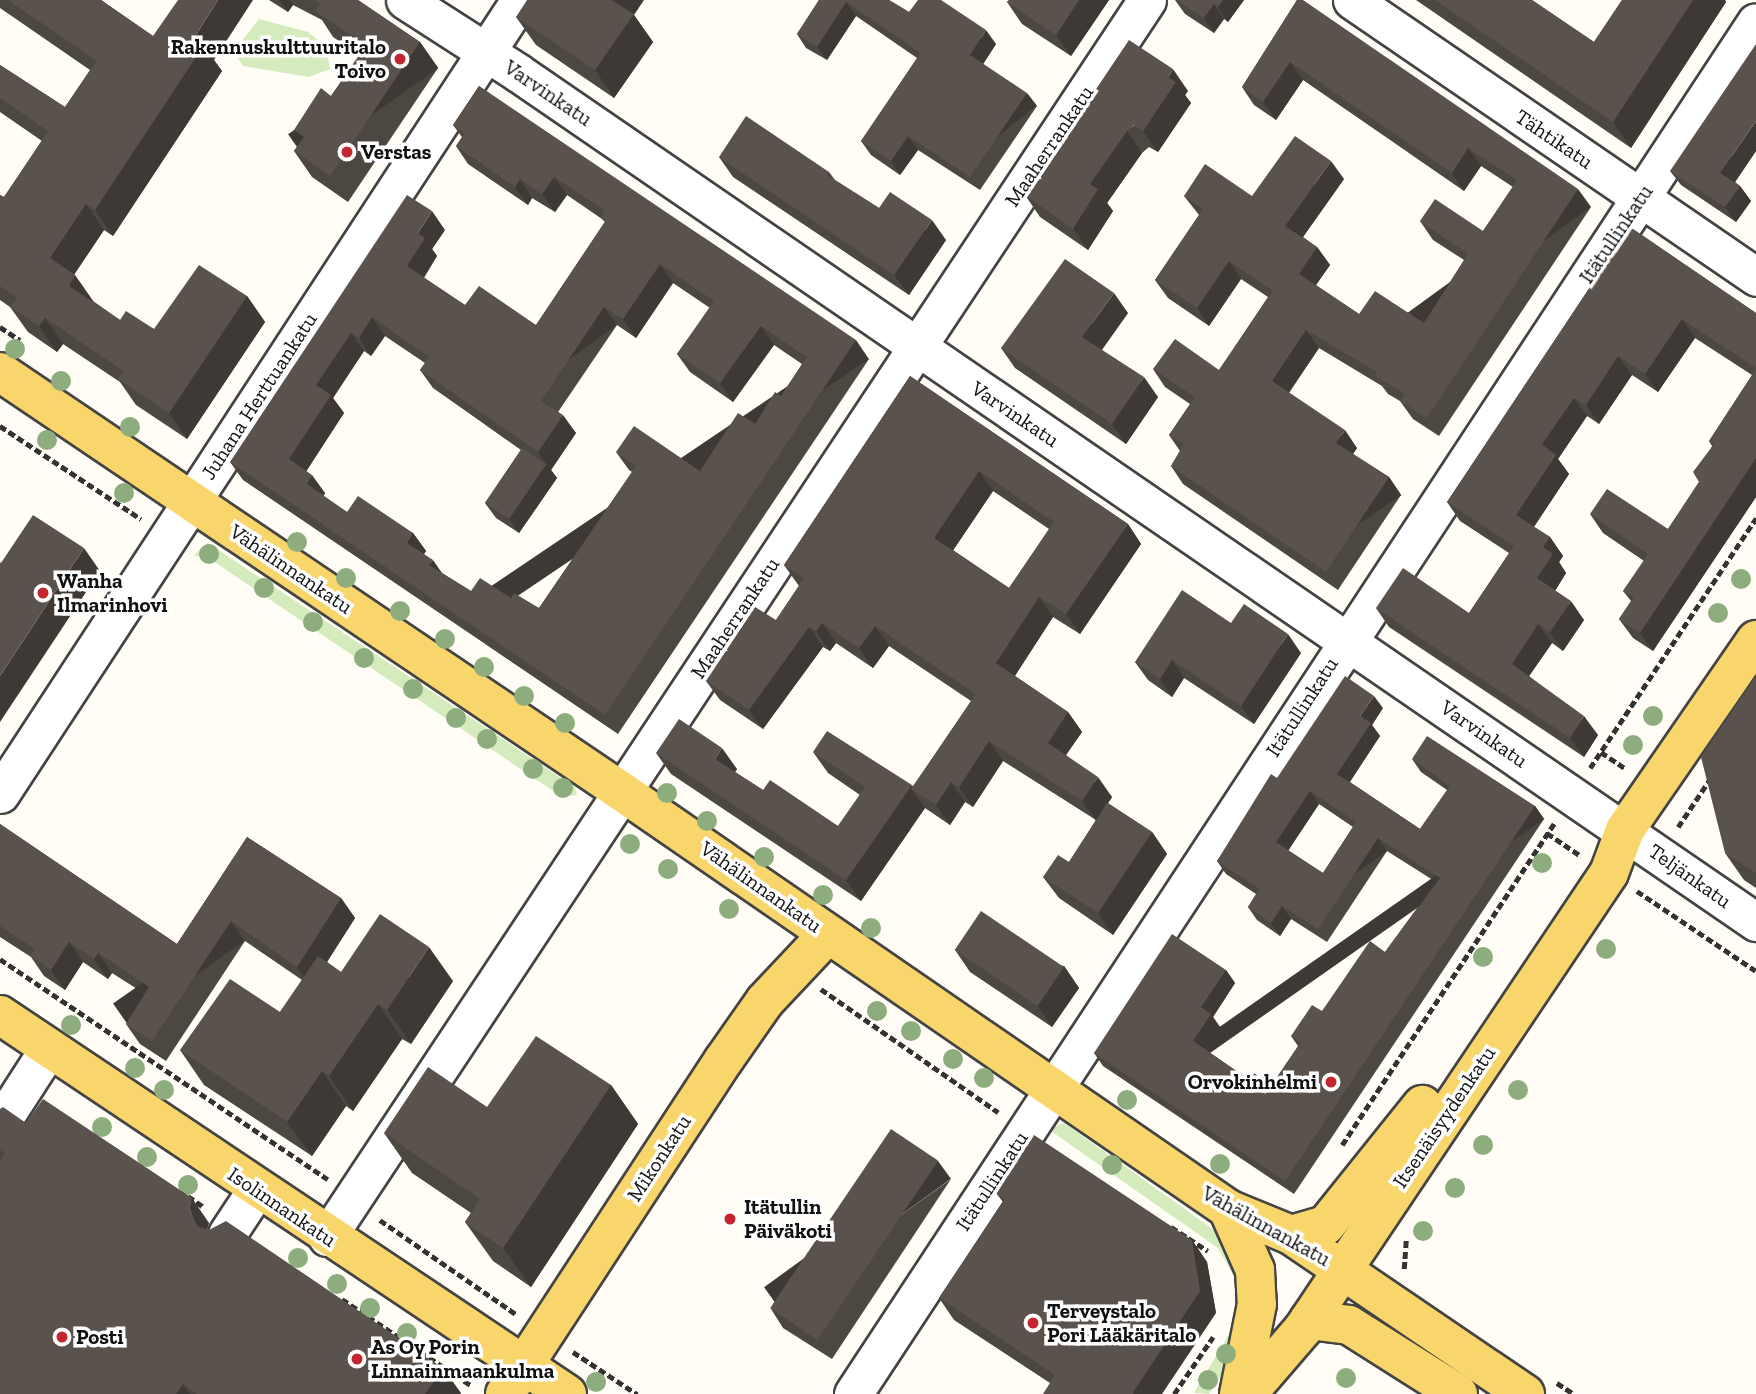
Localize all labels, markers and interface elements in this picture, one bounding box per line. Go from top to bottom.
place label: Rakennuskulttuuritalo Toivo [171,34,386,84]
marker: Rakennuskulttuuritalo Toivo [392,51,408,67]
street label: Varvinkatu [499,54,597,132]
street label: Maaherrankatu [999,81,1099,211]
street label: Tähtikatu [1510,104,1598,174]
place label: Verstas [361,139,431,165]
marker: Verstas [339,144,355,160]
street label: Itätullinkatu [1574,180,1658,288]
street label: Juhana Herttuankatu [196,308,322,484]
street label: Varvinkatu [966,375,1064,453]
street label: Vähälinnankatu [225,519,357,619]
street label: Maaherrankatu [685,553,785,683]
place label: Wanha Ilmarinhovi [57,568,168,618]
marker: Wanha Ilmarinhovi [35,585,51,601]
street label: Itätullinkatu [1260,652,1344,762]
street label: Varvinkatu [1436,695,1532,773]
street label: Vähälinnankatu [695,836,827,938]
street label: Teljänkatu [1644,838,1736,914]
street label: Itsenäisyydenkatu [1387,1041,1501,1193]
place label: Orvokinhelmi [1188,1069,1317,1095]
marker: Orvokinhelmi [1323,1074,1339,1090]
street label: Mikonkatu [622,1110,696,1206]
street label: Itätullinkatu [950,1126,1034,1236]
street label: Isolinnankatu [223,1162,341,1252]
street label: Vähälinnankatu [1197,1180,1335,1272]
place label: Itätullin Päiväkoti [744,1194,832,1244]
marker: Itätullin Päiväkoti [722,1211,738,1227]
place label: Terveystalo Pori Lääkäritalo [1047,1298,1196,1348]
marker: Terveystalo Pori Lääkäritalo [1025,1315,1041,1331]
place label: Posti [76,1324,123,1350]
marker: Posti [54,1329,70,1345]
place label: As Oy Porin Linnainmaankulma [371,1334,554,1384]
marker: As Oy Porin Linnainmaankulma [349,1351,365,1367]

